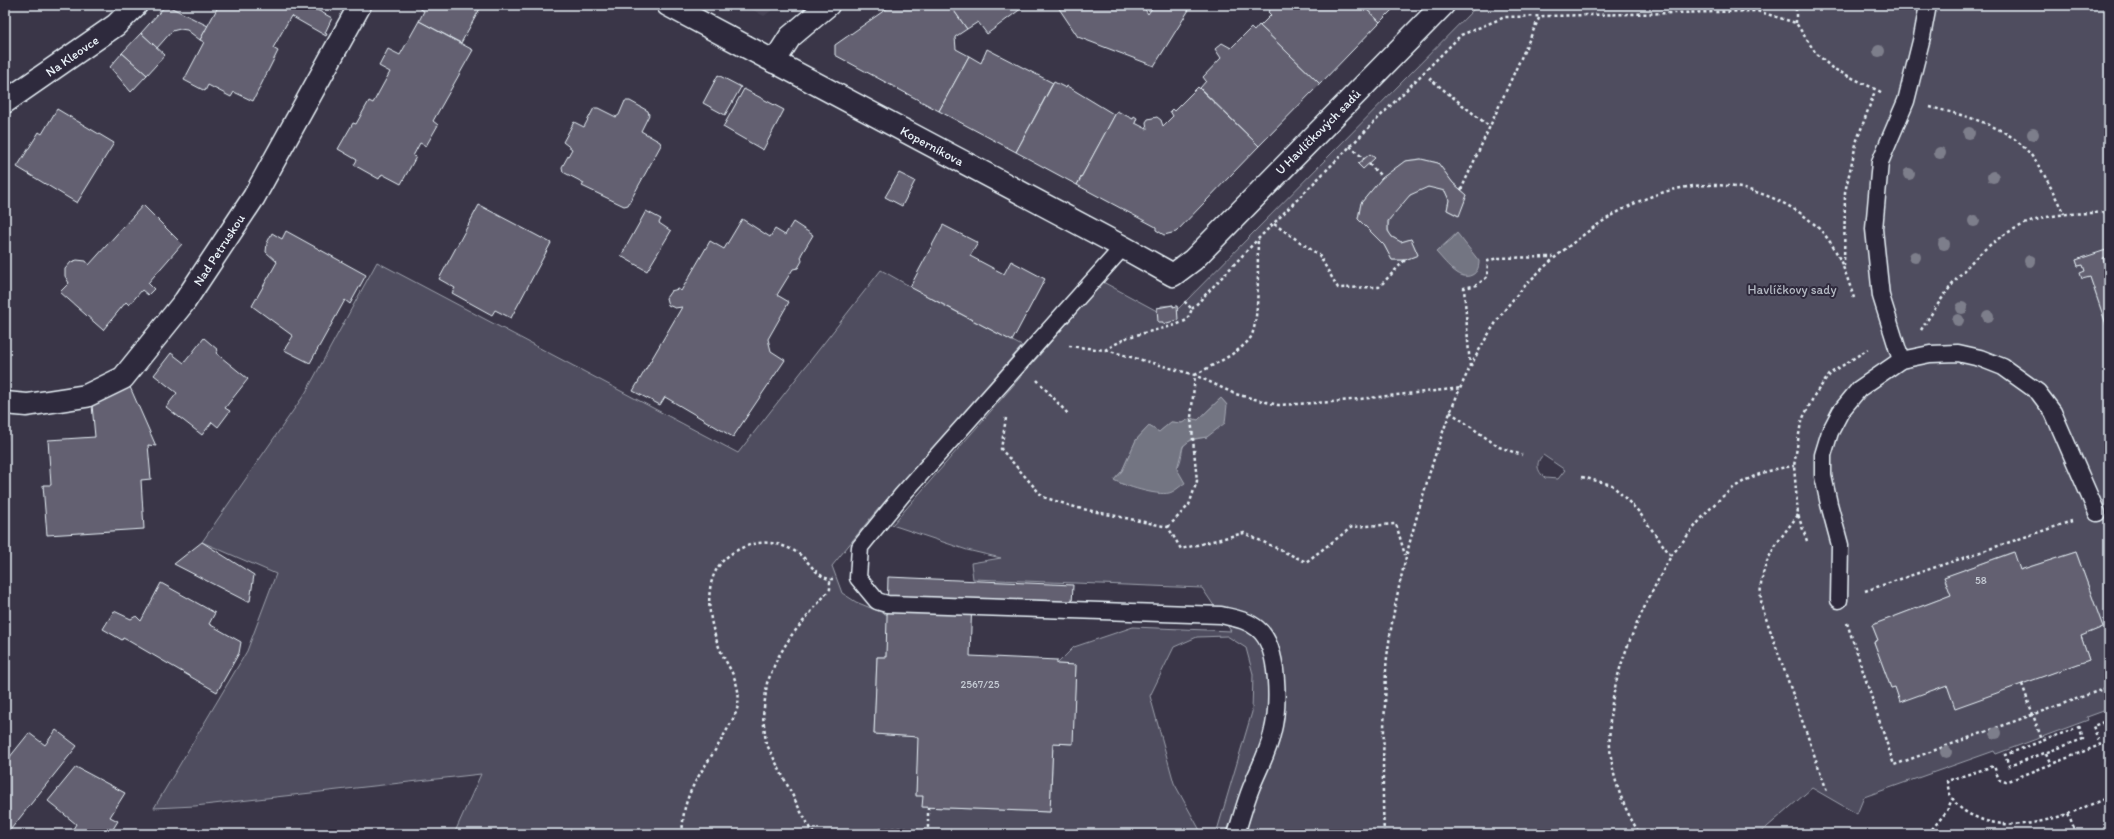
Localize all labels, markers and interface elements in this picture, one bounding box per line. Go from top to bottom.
street label: Na Kleovce [43,32,101,80]
street label: U Havlíčkových sadů [1272,86,1364,178]
street label: Koperníkova [898,123,966,169]
street label: Nad Petruskou [190,211,248,289]
park label: Havlíčkovy sady [1747,282,1837,297]
house number: 58 [1975,574,1987,587]
house number: 2567/25 [960,678,1000,691]

